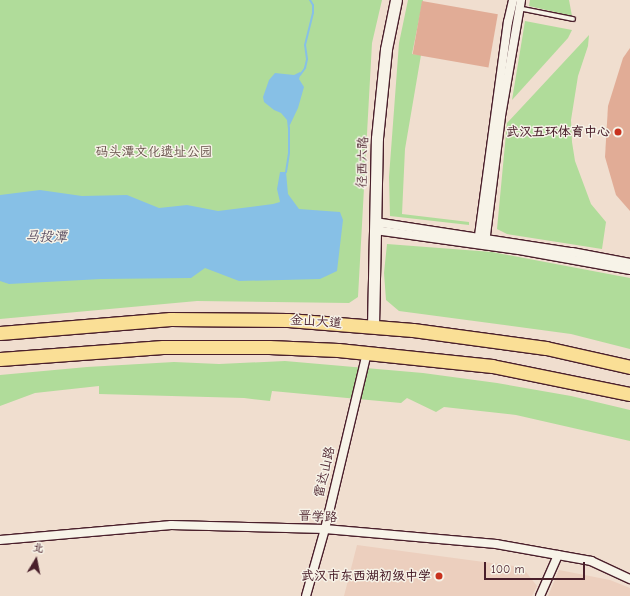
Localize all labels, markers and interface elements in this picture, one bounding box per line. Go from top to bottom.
place label: 武汉五环体育中心 [506,124,610,140]
marker: 武汉五环体育中心 [613,127,623,137]
street label: 径西六路 [354,136,372,188]
park label: 码头潭文化遗址公园 [96,144,212,160]
water label: 马投潭 [25,229,67,245]
street label: 金山大道 [290,312,342,332]
street label: 雷达山路 [312,445,338,499]
street label: 晋学路 [298,508,338,526]
north arrow [16,540,56,580]
text: 北 [32,540,45,555]
scale bar [486,554,587,580]
text: 100 m [491,562,524,576]
place label: 武汉市东西湖初级中学 [301,568,431,584]
marker: 武汉市东西湖初级中学 [434,571,444,581]

